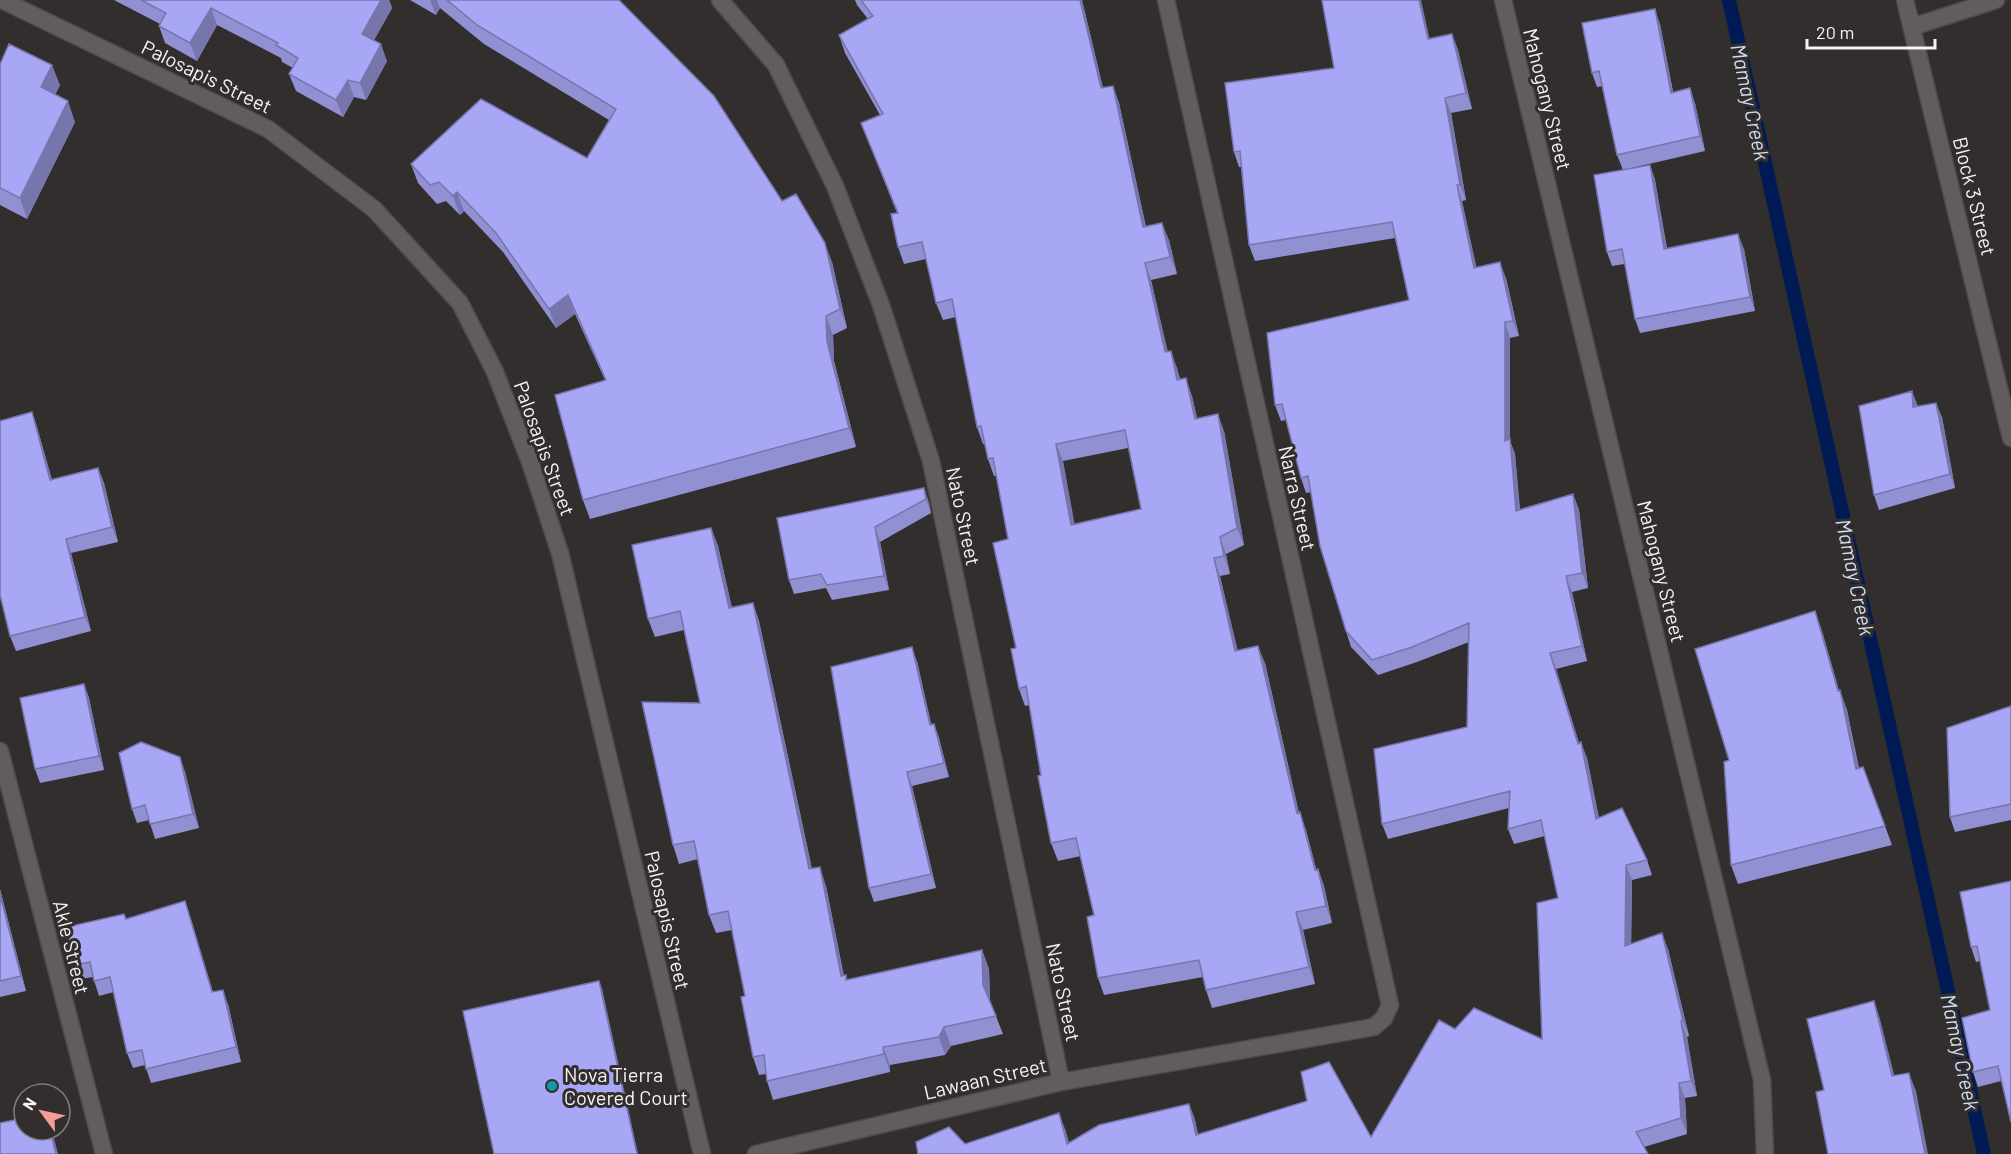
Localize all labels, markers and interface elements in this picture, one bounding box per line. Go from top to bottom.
scale bar [1807,12,1934,50]
text: 20 m [1816,21,1854,43]
street label: Mahogany Street [1519,26,1577,172]
street label: Palosapis Street [138,34,276,118]
water label: Mamay Creek [1726,41,1776,163]
street label: Block 3 Street [1949,134,2001,258]
street label: Palosapis Street [509,377,581,519]
street label: Narra Street [1274,443,1322,553]
street label: Nato Street [942,465,986,567]
street label: Mahogany Street [1633,498,1691,644]
water label: Mamay Creek [1831,516,1881,638]
street label: Palosapis Street [640,848,696,992]
street label: Akle Street [49,898,95,996]
street label: Nato Street [1042,941,1086,1043]
water label: Mamay Creek [1936,991,1986,1113]
street label: Lawaan Street [921,1052,1049,1104]
place label: Nova Tierra Covered Court [564,1062,688,1109]
marker: Nova Tierra Covered Court [545,1079,559,1093]
north arrow [12,1082,72,1142]
text: N [18,1094,40,1113]

